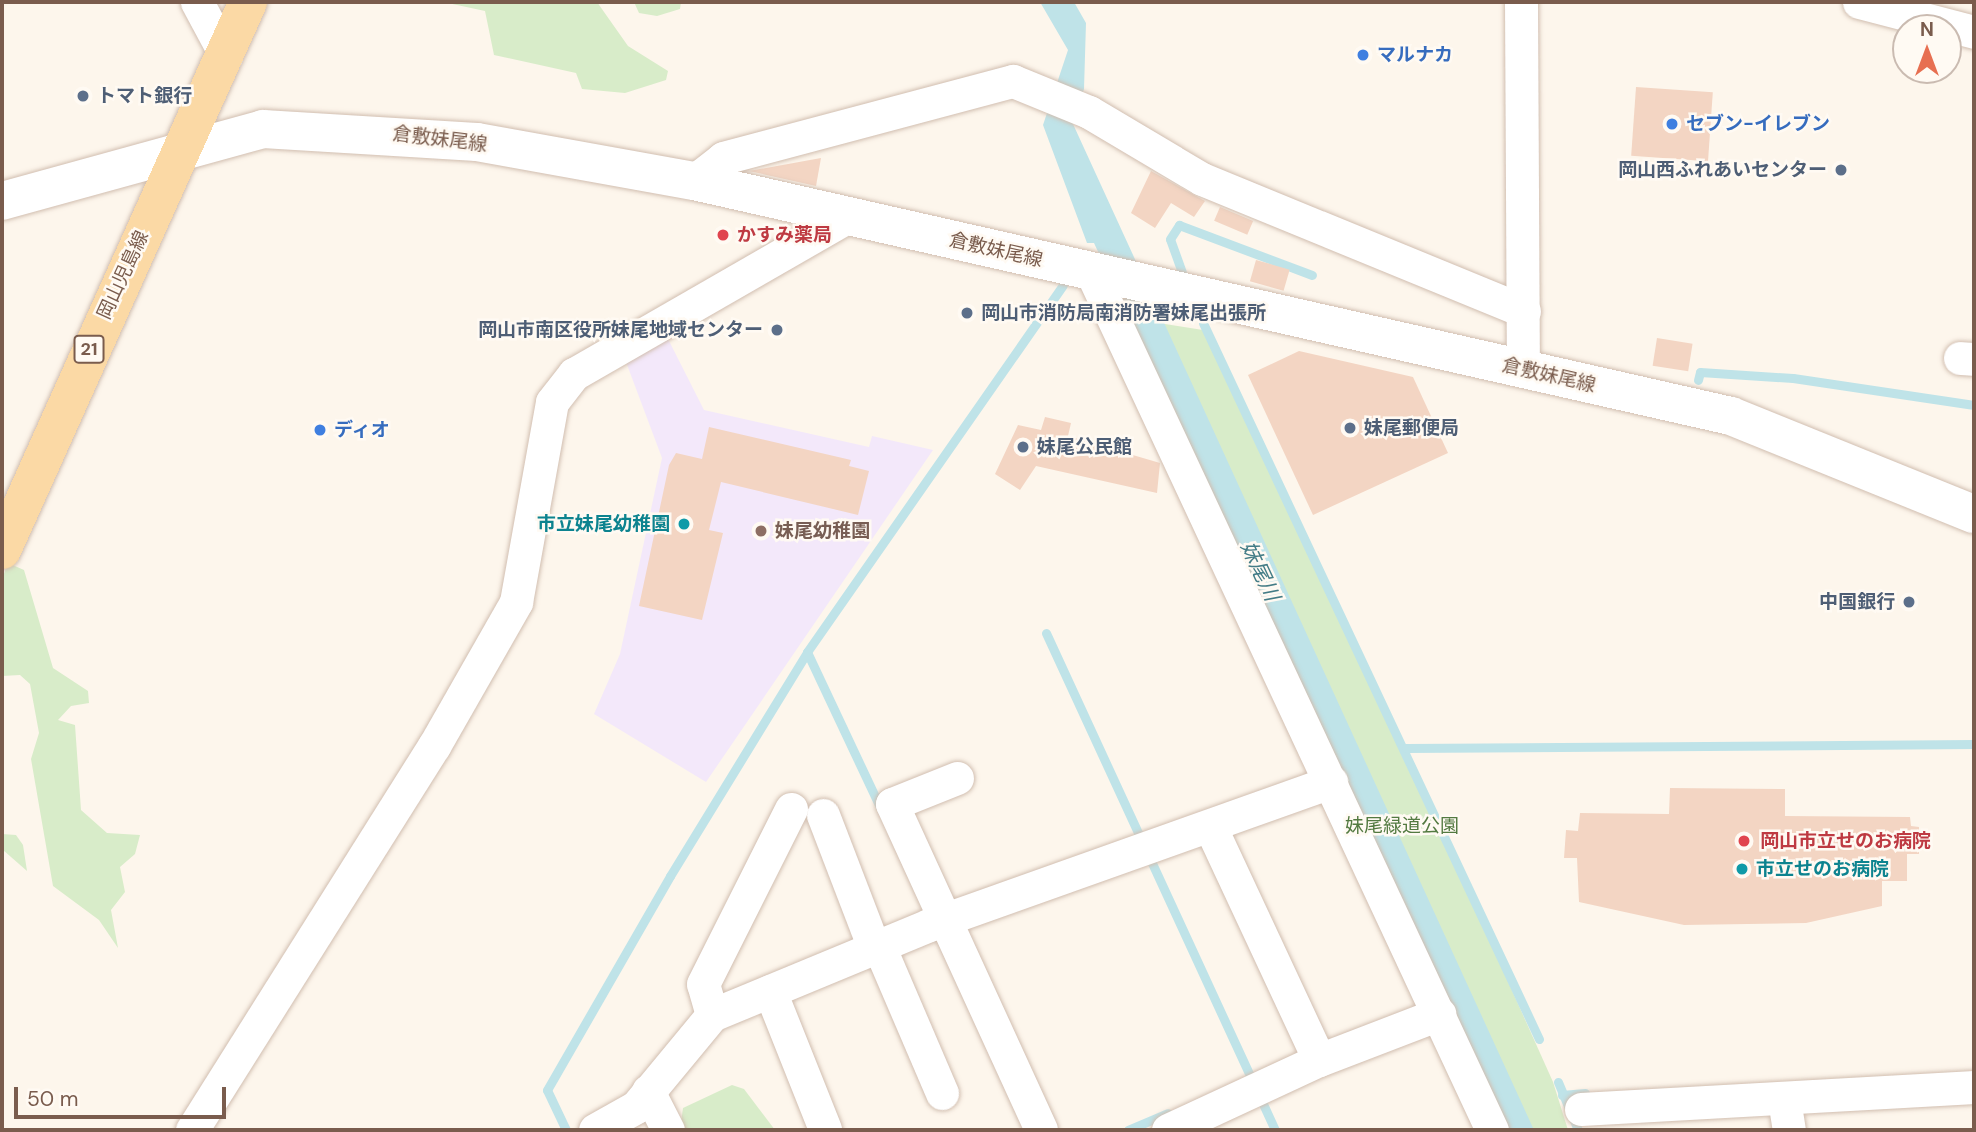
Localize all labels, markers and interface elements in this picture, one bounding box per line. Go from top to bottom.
north arrow [1892,14,1962,84]
text: N [1920,17,1934,42]
place label: マルナカ [1377,44,1453,66]
marker: マルナカ [1355,47,1371,63]
place label: トマト銀行 [97,85,192,107]
marker: トマト銀行 [75,88,91,104]
place label: セブン-イレブン [1686,113,1830,135]
marker: セブン-イレブン [1664,116,1680,132]
street label: 倉敷妹尾線 [391,122,489,156]
place label: 岡山西ふれあいセンター [1618,159,1827,181]
marker: 岡山西ふれあいセンター [1833,162,1849,178]
place label: かすみ薬局 [737,224,832,246]
street label: 岡山児島線 [93,227,153,323]
marker: かすみ薬局 [715,227,731,243]
street label: 倉敷妹尾線 [947,228,1045,272]
place label: 岡山市消防局南消防署妹尾出張所 [981,302,1266,324]
marker: 岡山市消防局南消防署妹尾出張所 [959,305,975,321]
place label: 岡山市南区役所妹尾地域センター [478,319,763,341]
marker: 岡山市南区役所妹尾地域センター [769,322,785,338]
road number: 21 [73,334,105,363]
street label: 倉敷妹尾線 [1500,353,1598,397]
place label: 妹尾郵便局 [1364,417,1459,439]
place label: ディオ [334,419,391,441]
marker: 妹尾郵便局 [1342,420,1358,436]
marker: ディオ [312,422,328,438]
place label: 妹尾公民館 [1037,436,1132,458]
marker: 妹尾公民館 [1015,439,1031,455]
place label: 市立妹尾幼稚園 [537,513,670,535]
marker: 市立妹尾幼稚園 [676,516,692,532]
place label: 妹尾幼稚園 [775,520,870,542]
marker: 妹尾幼稚園 [753,523,769,539]
water label: 妹尾川 [1235,537,1285,605]
place label: 中国銀行 [1819,591,1895,613]
marker: 中国銀行 [1901,594,1917,610]
park label: 妹尾緑道公園 [1345,815,1459,837]
place label: 岡山市立せのお病院 [1760,830,1931,852]
marker: 岡山市立せのお病院 [1734,831,1754,851]
place label: 市立せのお病院 [1756,858,1889,880]
marker: 市立せのお病院 [1734,861,1750,877]
scale bar [18,1072,229,1116]
text: 50 m [27,1085,78,1113]

